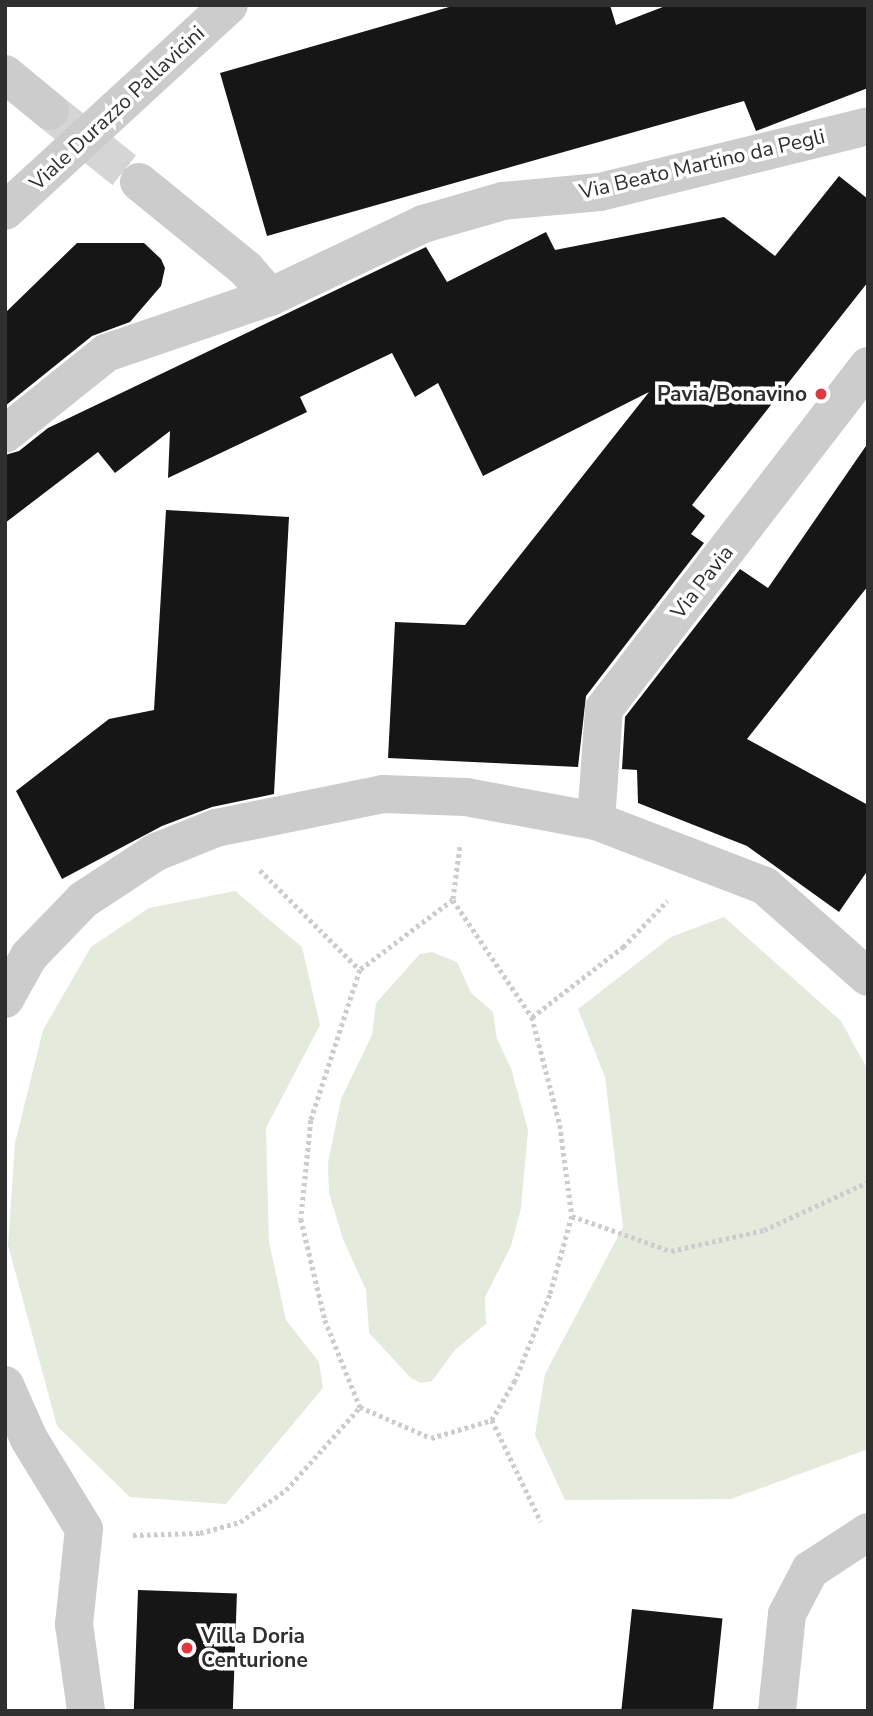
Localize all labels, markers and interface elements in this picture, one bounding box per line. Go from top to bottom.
street label: Viale Durazzo Pallavicini [24,20,210,196]
street label: Via Beato Martino da Pegli [577,123,827,205]
place label: Pavia/Bonavino [657,381,807,407]
marker: Pavia/Bonavino [813,386,829,402]
street label: Via Pavia [665,540,739,624]
place label: Villa Doria Centurione [201,1623,308,1673]
marker: Villa Doria Centurione [179,1640,195,1656]

